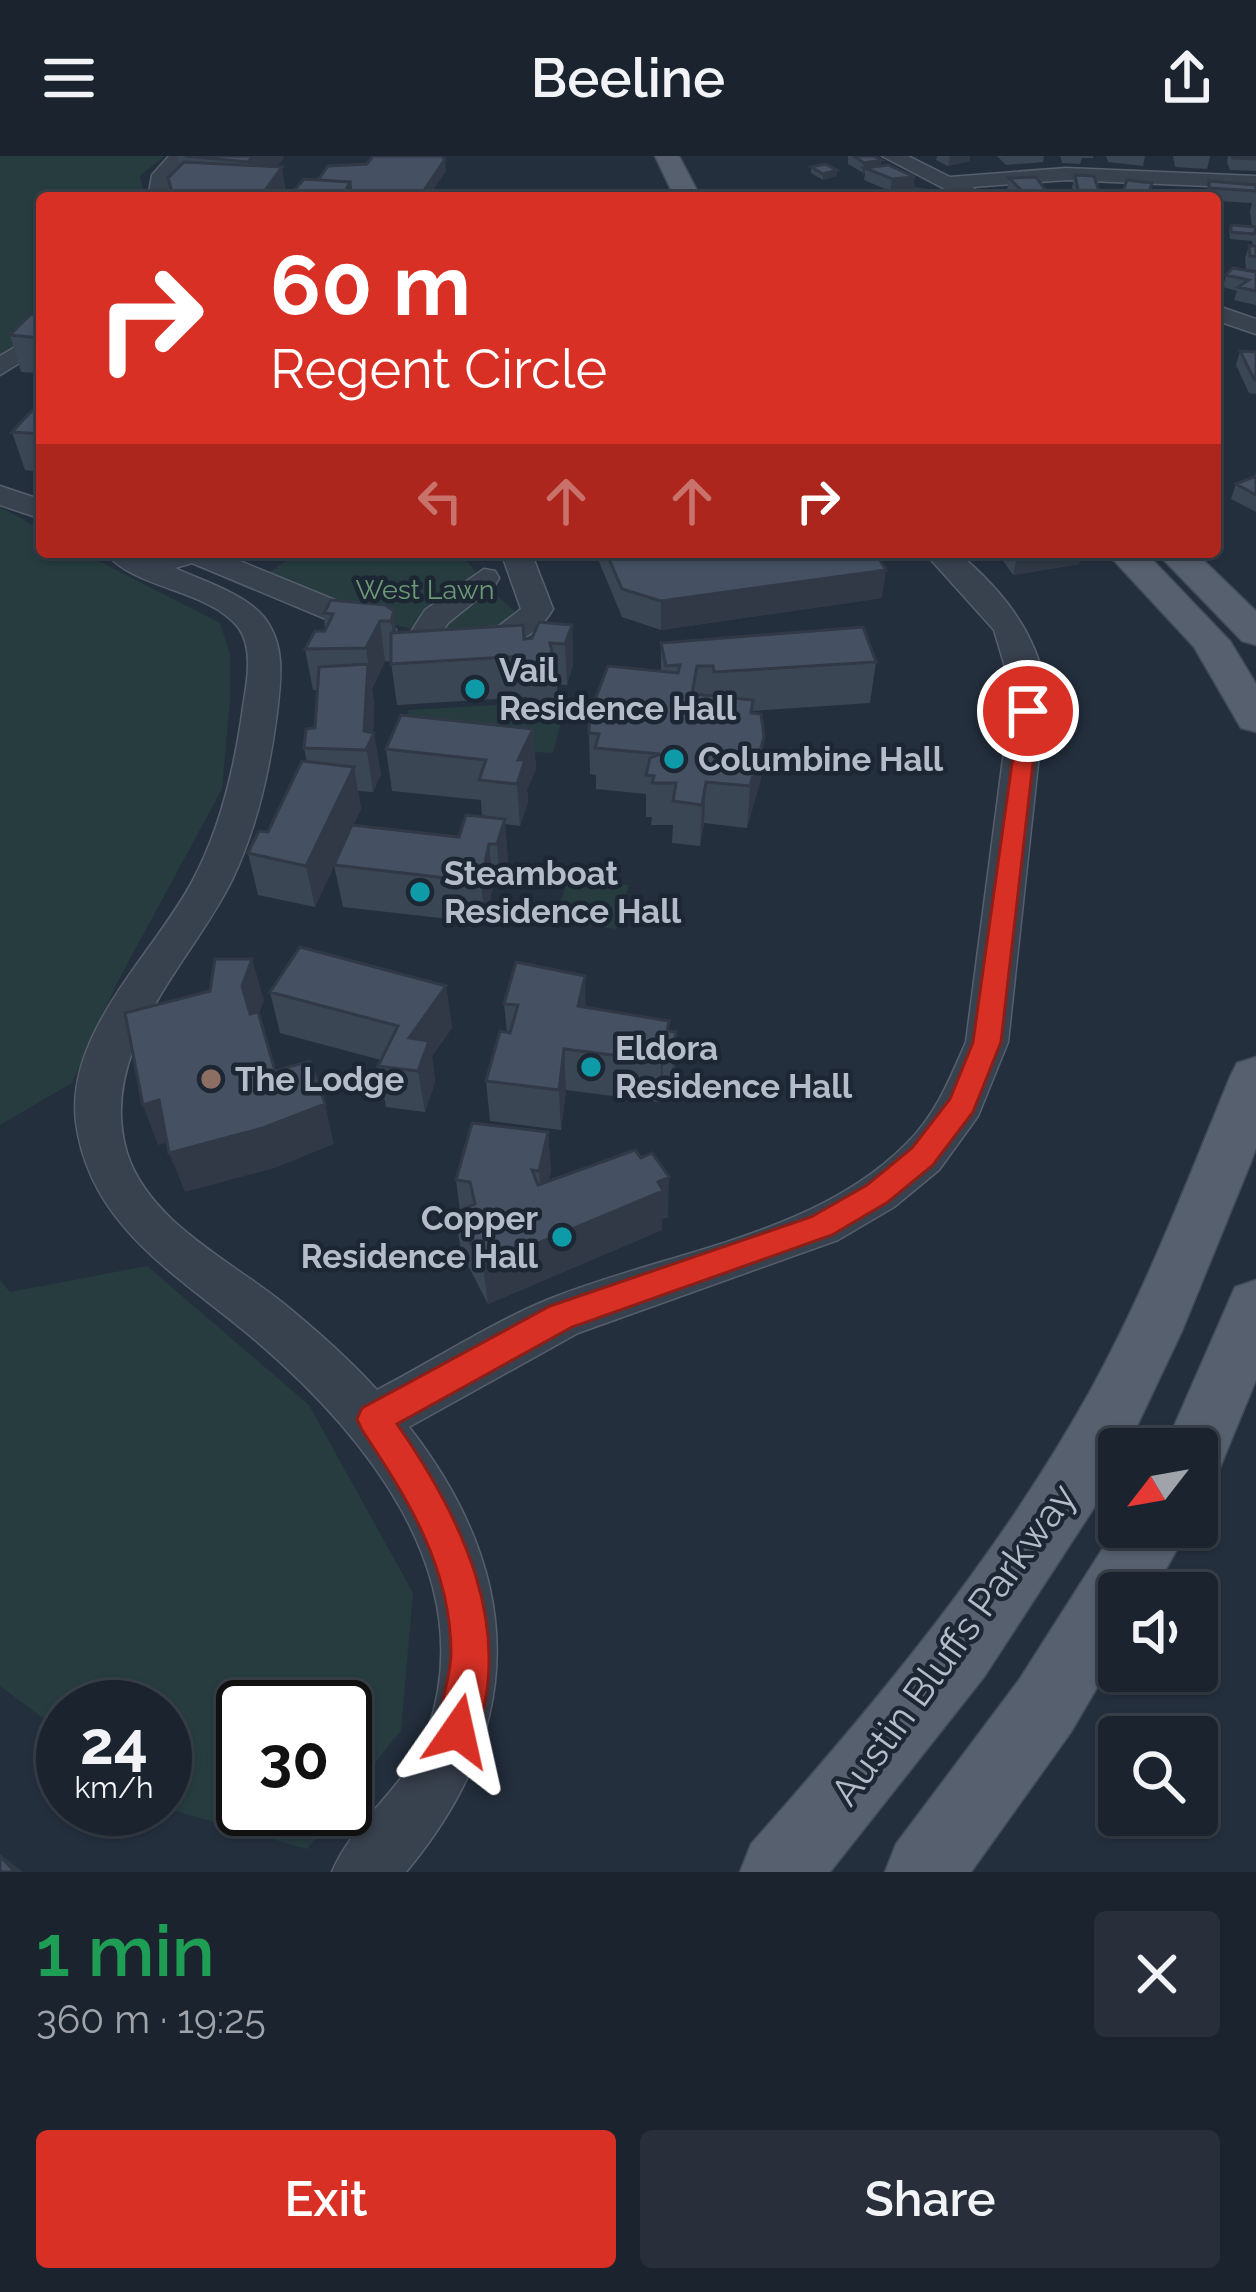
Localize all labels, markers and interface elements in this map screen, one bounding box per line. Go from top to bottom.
icon: menu [36,45,102,111]
icon: share [1154,45,1220,111]
text: Beeline [531,46,725,110]
text: 60 m [270,236,471,335]
icon: right [72,240,228,396]
text: Regent Circle [270,337,607,401]
icon: left [407,468,473,534]
icon: ahead [533,468,599,534]
icon: ahead [659,468,725,534]
icon: right [785,468,851,534]
park label: West Lawn [356,574,494,605]
place label: Vail Residence Hall [499,651,737,728]
pin [977,660,1079,762]
marker: Vail Residence Hall [462,676,488,702]
icon: arrive [995,678,1061,744]
place label: Columbine Hall [698,740,944,779]
marker: Columbine Hall [661,746,687,772]
place label: Steamboat Residence Hall [444,854,682,931]
marker: Steamboat Residence Hall [407,879,433,905]
place label: Eldora Residence Hall [615,1029,853,1106]
marker: Eldora Residence Hall [578,1054,604,1080]
place label: The Lodge [235,1060,404,1099]
marker: The Lodge [198,1066,224,1092]
place label: Copper Residence Hall [301,1199,539,1276]
marker: Copper Residence Hall [549,1224,575,1250]
north arrow [1098,1428,1218,1548]
map controls [1098,1428,1218,1836]
street label: Austin Bluffs Parkway [821,1474,1085,1814]
button: sound [1098,1572,1218,1692]
position arrow [395,1668,521,1794]
speed limit sign: 30 [216,1680,372,1836]
text: 24 [80,1708,148,1778]
button: search [1098,1716,1218,1836]
text: km/h [74,1770,154,1805]
text: 1 min [36,1908,215,1993]
button: close [1094,1911,1220,2037]
text: 360 m · 19:25 [36,1996,266,2042]
button: Exit [36,2130,616,2268]
button: Share [640,2130,1220,2268]

